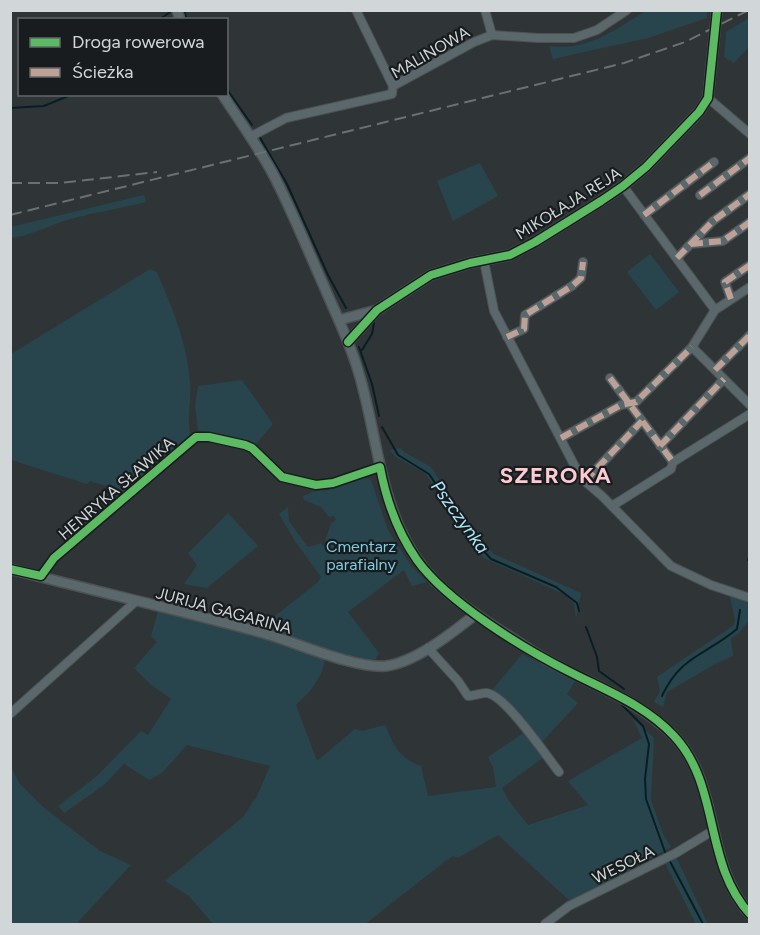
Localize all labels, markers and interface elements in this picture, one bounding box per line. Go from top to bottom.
legend [18,18,228,96]
street label: MALINOWA [388,22,473,82]
text: Droga rowerowa [72,31,204,53]
text: Ścieżka [72,61,133,83]
street label: MIKOŁAJA REJA [512,163,625,243]
street label: HENRYKA SŁAWIKA [55,433,178,544]
district label: SZEROKA [500,462,612,489]
water label: Pszczynka [426,476,494,558]
park label: Cmentarz parafialny [326,537,396,574]
street label: JURIJA GAGARINA [154,583,294,638]
street label: WESOŁA [589,841,657,888]

